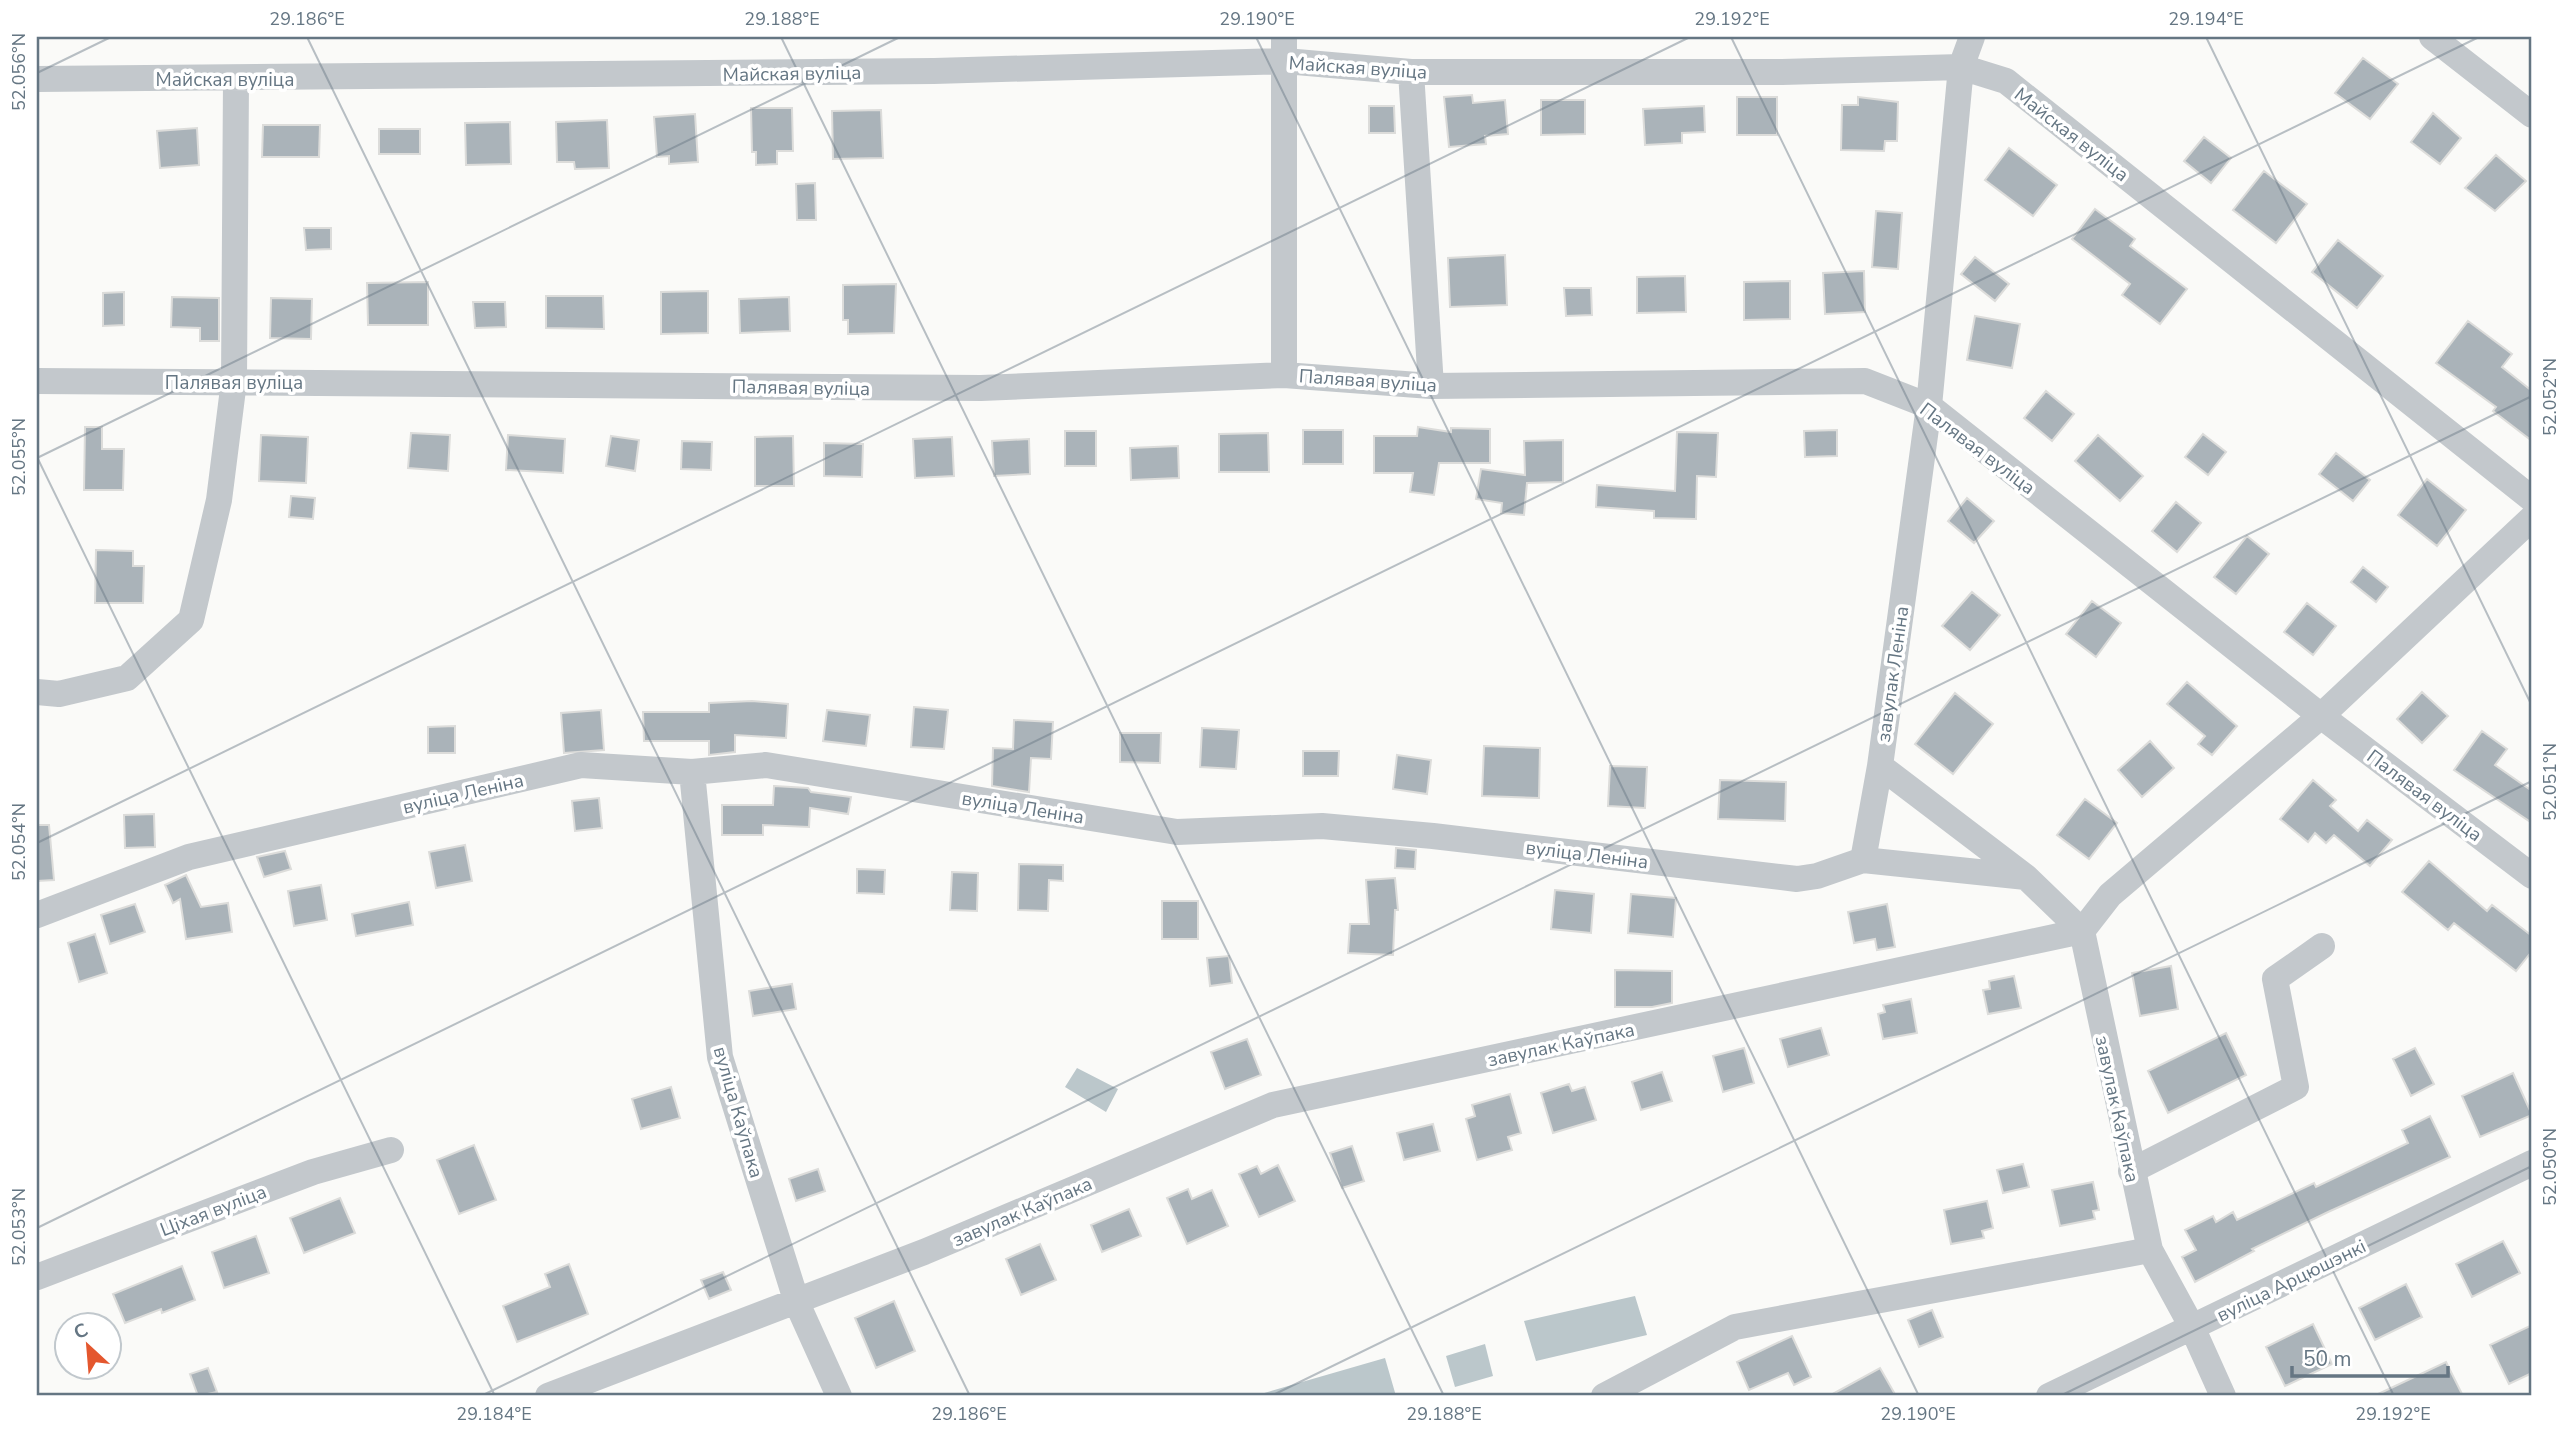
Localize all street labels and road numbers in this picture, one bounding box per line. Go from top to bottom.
street label: Майская вуліца [1288,50,1428,86]
street label: Майская вуліца [722,60,862,88]
street label: Майская вуліца [156,67,294,93]
street label: Майская вуліца [2009,82,2134,188]
street label: Палявая вуліца [1298,363,1438,399]
street label: Палявая вуліца [165,370,303,396]
street label: Палявая вуліца [732,374,870,402]
street label: Палявая вуліца [1914,397,2040,501]
street label: завулак Леніна [1871,604,1915,744]
street label: Палявая вуліца [2361,744,2487,848]
street label: вуліца Леніна [400,767,526,821]
street label: вуліца Леніна [960,786,1086,830]
street label: вуліца Леніна [1524,835,1650,875]
street label: завулак Каўпака [1485,1017,1637,1073]
street label: завулак Каўпака [2089,1033,2145,1185]
street label: вуліца Каўпака [707,1043,769,1181]
street label: завулак Каўпака [949,1171,1096,1253]
street label: Ціхая вуліца [156,1179,270,1243]
street label: вуліца Арцюшэнкі [2212,1233,2370,1328]

